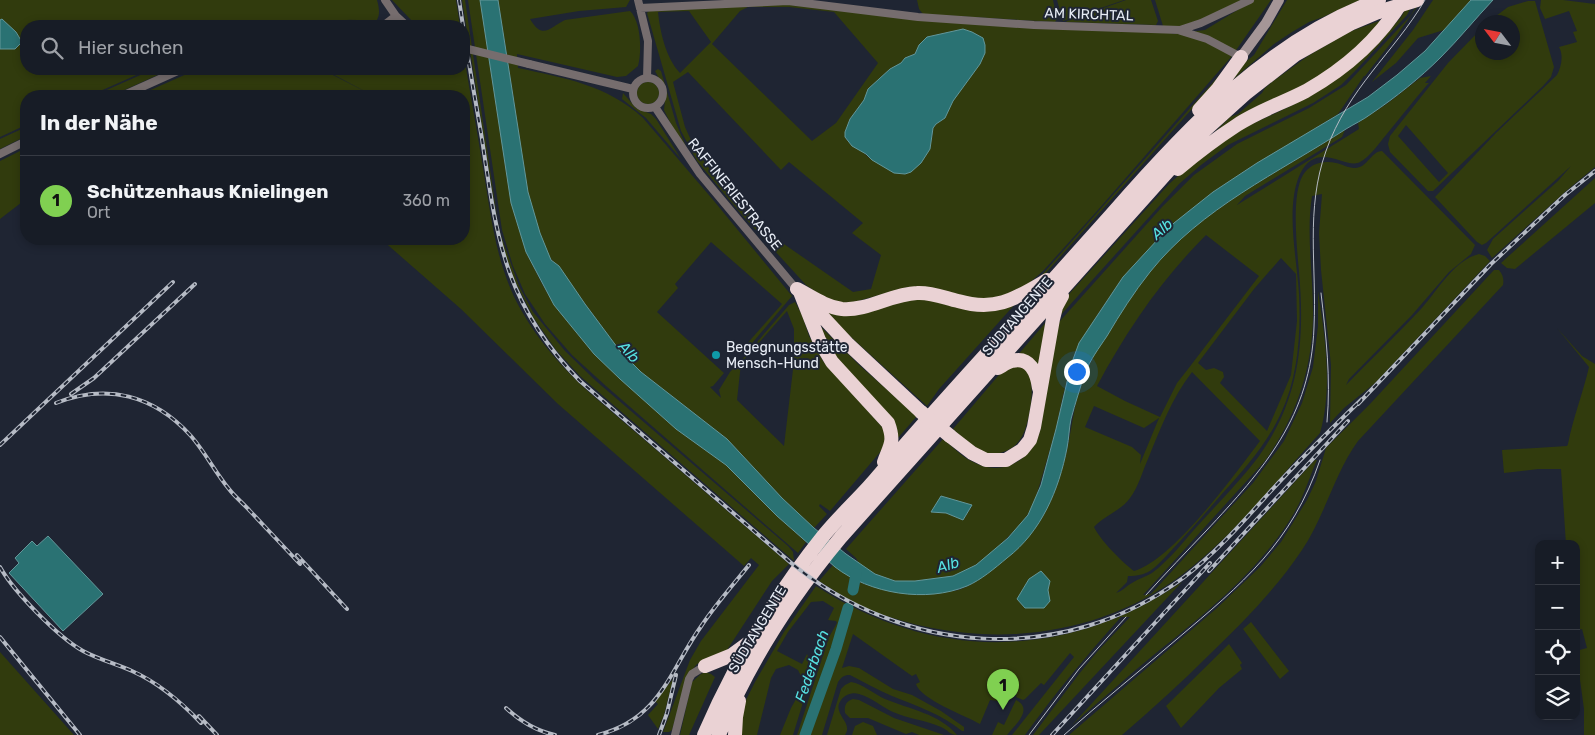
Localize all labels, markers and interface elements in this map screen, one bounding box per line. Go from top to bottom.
street label: AM KIRCHTAL [1044,4,1134,25]
north arrow [1475,15,1520,60]
search box [20,20,470,75]
icon: search [38,34,66,62]
text: Hier suchen [78,36,184,59]
text: In der Nähe [40,110,158,135]
street label: RAFFINERIESTRASSE [684,135,785,254]
text: Schützenhaus Knielingen [87,180,329,203]
text: 1 [52,191,60,210]
text: 360 m [402,191,450,210]
text: Ort [87,203,110,222]
water label: Alb [1147,215,1177,244]
street label: SÜDTANGENTE [979,274,1056,359]
water label: Alb [614,337,643,367]
place label: Begegnungsstätte Mensch-Hund [726,339,848,372]
marker: Begegnungsstätte Mensch-Hund [710,349,722,361]
your location [1064,359,1090,385]
map controls [1535,540,1580,720]
button: + [1535,540,1580,585]
water label: Alb [934,553,962,577]
street label: SÜDTANGENTE [725,583,790,676]
button: − [1535,585,1580,630]
water label: Federbach [791,628,833,704]
button: locate [1535,630,1580,675]
pin: 1 [987,669,1019,710]
button: layers [1535,675,1580,720]

